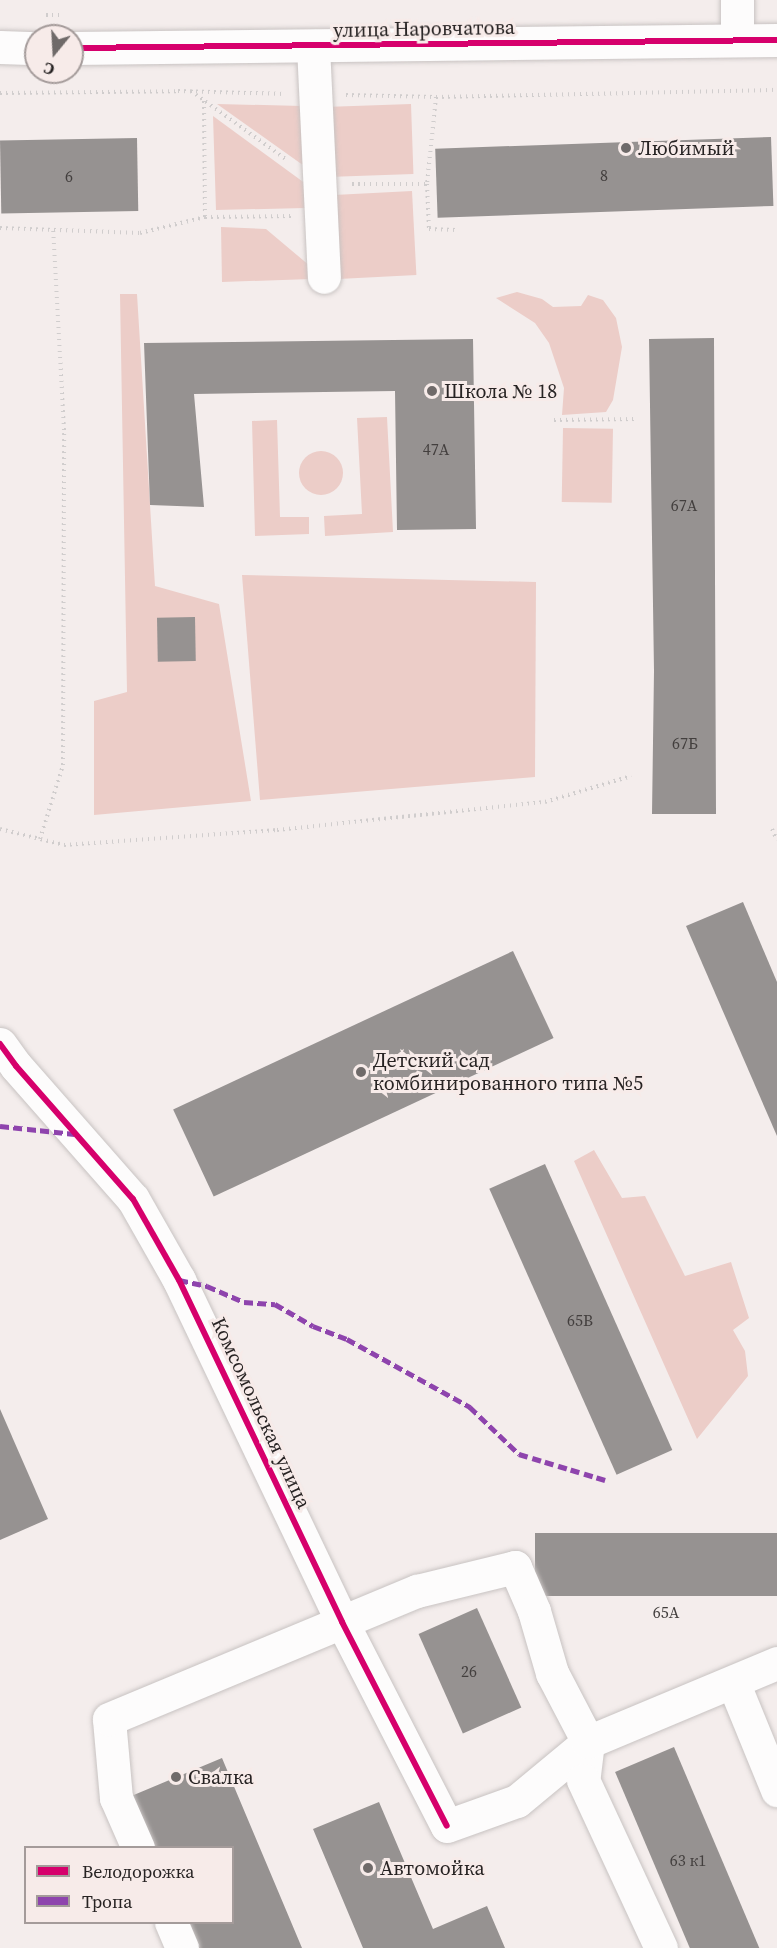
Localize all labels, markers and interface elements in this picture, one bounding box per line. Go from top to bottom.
street label: улица Наровчатова [333,15,515,43]
north arrow [24,24,84,84]
text: С [41,57,57,81]
place label: Любимый [638,136,734,160]
marker: Любимый [619,141,633,155]
house number: 8 [600,165,608,185]
house number: 6 [65,166,73,186]
place label: Школа № 18 [444,379,557,403]
marker: Школа № 18 [425,384,439,398]
house number: 47А [423,439,449,459]
house number: 67А [671,495,697,515]
house number: 67Б [672,733,698,753]
place label: Детский сад комбинированного типа №5 [373,1048,643,1095]
marker: Детский сад комбинированного типа №5 [354,1065,368,1079]
house number: 65В [567,1310,593,1330]
street label: Комсомольская улица [206,1314,316,1512]
house number: 65А [653,1602,679,1622]
house number: 26 [461,1661,477,1681]
place label: Свалка [188,1765,254,1789]
marker: Свалка [169,1770,183,1784]
legend [24,1846,234,1924]
house number: 63 к1 [670,1850,706,1870]
place label: Автомойка [380,1856,485,1880]
text: Велодорожка [82,1859,194,1884]
marker: Автомойка [361,1861,375,1875]
text: Тропа [82,1889,132,1914]

